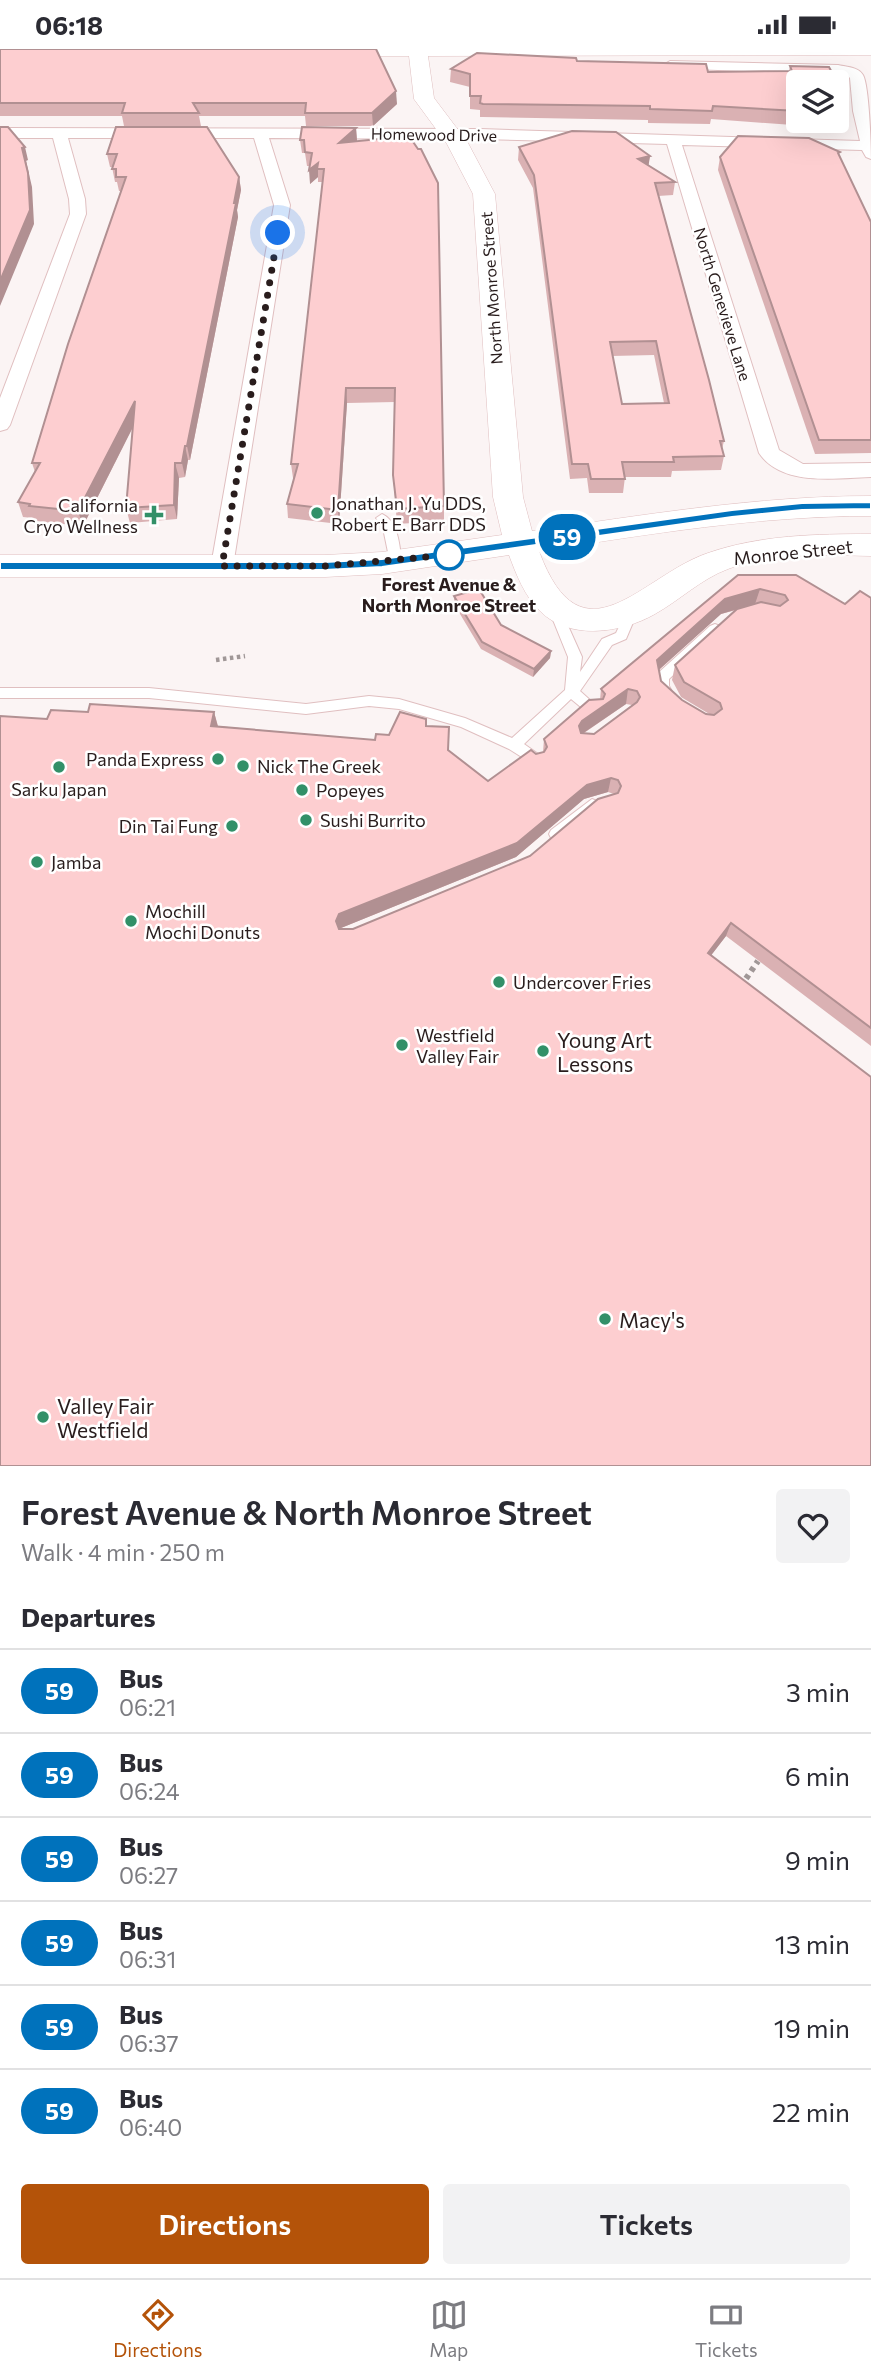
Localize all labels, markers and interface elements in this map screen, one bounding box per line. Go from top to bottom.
text: 06:18 [35,9,103,40]
map controls [786,70,849,133]
button: layers [786,70,849,133]
street label: Homewood Drive [371,123,497,145]
street label: North Monroe Street [476,210,506,365]
your location [260,215,295,250]
street label: North Genevieve Lane [691,225,755,383]
place label: Jonathan J. Yu DDS, Robert E. Barr DDS [331,492,486,535]
place label: California Cryo Wellness [23,494,138,537]
marker: California Cryo Wellness [144,505,164,525]
marker: Jonathan J. Yu DDS, Robert E. Barr DDS [309,505,325,521]
line badge: 59 [536,514,598,560]
text: 59 [553,522,581,551]
street label: Monroe Street [732,535,854,569]
marker: Forest Avenue & North Monroe Street [434,540,464,570]
place label: Forest Avenue & North Monroe Street [362,573,537,616]
place label: Panda Express [86,748,204,770]
marker: Panda Express [210,751,226,767]
place label: Nick The Greek [257,755,381,777]
marker: Nick The Greek [235,758,251,774]
marker: Sarku Japan [51,759,67,775]
place label: Sarku Japan [11,778,107,800]
place label: Popeyes [316,779,384,801]
marker: Popeyes [294,782,310,798]
place label: Sushi Burrito [320,809,426,831]
marker: Sushi Burrito [298,812,314,828]
place label: Din Tai Fung [119,815,218,837]
marker: Din Tai Fung [224,818,240,834]
place label: Jamba [51,851,101,873]
marker: Jamba [29,854,45,870]
place label: Mochill Mochi Donuts [145,900,260,943]
marker: Mochill Mochi Donuts [123,913,139,929]
place label: Undercover Fries [513,971,651,993]
marker: Undercover Fries [491,974,507,990]
place label: Westfield Valley Fair [416,1024,499,1067]
place label: Young Art Lessons [557,1027,652,1076]
marker: Westfield Valley Fair [394,1037,410,1053]
marker: Young Art Lessons [535,1043,551,1059]
place label: Macy's [619,1307,685,1332]
marker: Macy's [597,1311,613,1327]
place label: Valley Fair Westfield [57,1393,154,1442]
marker: Valley Fair Westfield [35,1409,51,1425]
button: heart [776,1489,850,1563]
text: Forest Avenue & North Monroe Street [21,1491,592,1532]
text: Walk · 4 min · 250 m [21,1538,225,1566]
text: Departures [21,1601,156,1632]
text: Bus [119,1662,163,1693]
text: 59 [45,1676,74,1705]
text: 3 min [786,1676,850,1707]
text: 06:21 [119,1693,176,1721]
text: Bus [119,1746,163,1777]
text: 59 [45,1760,74,1789]
text: 6 min [785,1760,850,1791]
text: 06:24 [119,1777,180,1805]
text: Bus [119,1830,163,1861]
text: 59 [45,1844,74,1873]
text: 9 min [785,1844,850,1875]
text: 06:27 [119,1861,178,1889]
text: Bus [119,1914,163,1945]
text: 59 [45,1928,74,1957]
text: 13 min [775,1928,850,1959]
text: 06:31 [119,1945,176,1973]
text: Bus [119,1998,163,2029]
text: 59 [45,2012,74,2041]
text: 19 min [774,2012,850,2043]
text: 06:37 [119,2029,179,2057]
text: Bus [119,2082,163,2113]
text: 59 [45,2096,74,2125]
text: 22 min [772,2096,850,2127]
text: 06:40 [119,2113,182,2141]
button: Directions [21,2184,429,2264]
button: Tickets [443,2184,850,2264]
tab: Directions [113,2296,202,2361]
tab: Map [429,2296,468,2361]
tab: Tickets [695,2296,758,2361]

